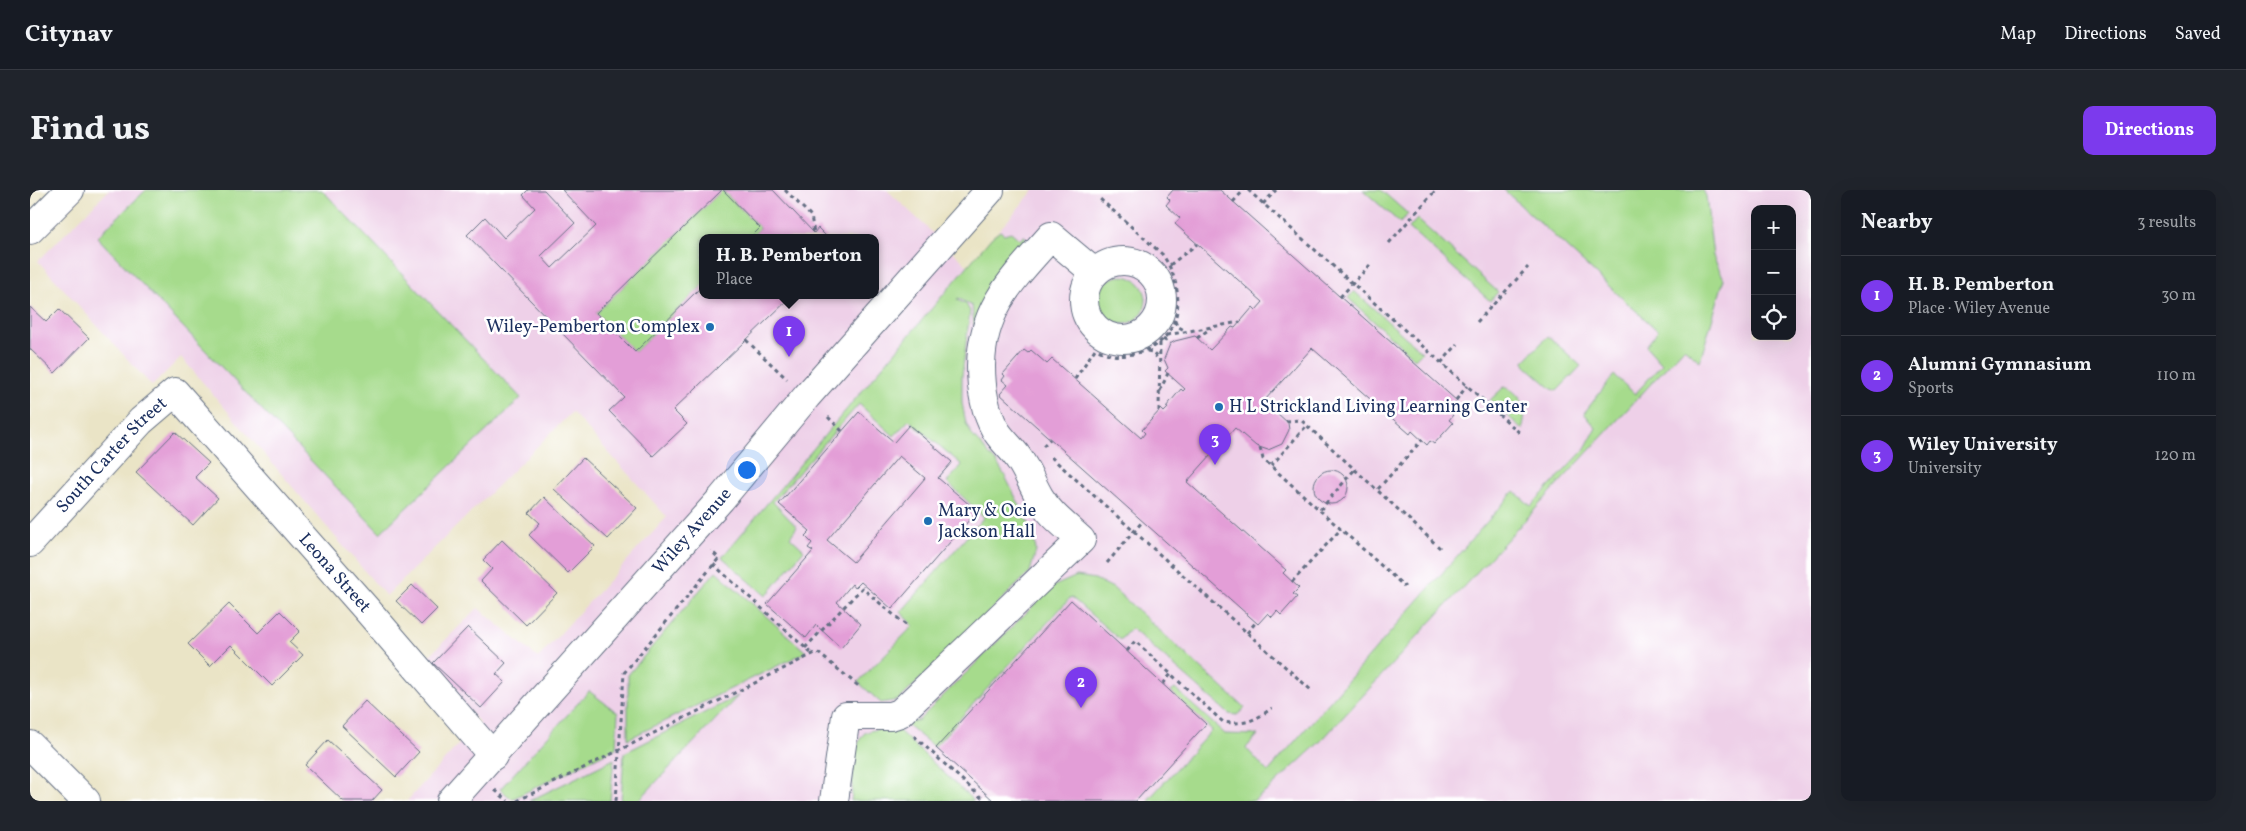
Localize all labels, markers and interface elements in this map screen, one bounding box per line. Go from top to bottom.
text: Citynav [25,18,113,52]
text: Map [2000,22,2036,47]
text: Directions [2064,22,2147,47]
text: Saved [2175,22,2221,47]
text: Find us [30,106,150,154]
button: Directions [2083,106,2216,155]
map controls [1751,205,1796,340]
button: + [1751,205,1796,250]
text: Nearby [1861,208,1932,237]
text: 3 results [2137,212,2196,234]
popup [699,234,879,299]
text: H. B. Pemberton [716,243,862,269]
button: − [1751,250,1796,295]
text: Place [716,269,753,291]
text: H. B. Pemberton [1908,272,2054,298]
text: 1 [1874,285,1880,307]
text: 30 m [2161,285,2196,307]
button: locate [1751,295,1796,340]
text: Place · Wiley Avenue [1908,298,2050,320]
place label: Wiley-Pemberton Complex [486,315,700,340]
pin: 1 [773,316,805,357]
marker: Wiley-Pemberton Complex [704,321,716,333]
text: Alumni Gymnasium [1908,352,2092,378]
text: 2 [1873,365,1881,387]
text: 110 m [2157,365,2196,387]
text: Sports [1908,378,1954,400]
street label: South Carter Street [50,391,173,519]
place label: H L Strickland Living Learning Center [1229,395,1528,420]
marker: H L Strickland Living Learning Center [1213,401,1225,413]
pin: 3 [1199,424,1231,465]
text: Wiley University [1908,432,2058,458]
text: 3 [1873,445,1881,467]
text: 120 m [2154,445,2196,467]
your location [734,457,760,483]
text: University [1908,458,1982,480]
street label: Wiley Avenue [647,482,738,580]
place label: Mary & Ocie Jackson Hall [938,499,1036,545]
marker: Mary & Ocie Jackson Hall [922,515,934,527]
street label: Leona Street [293,528,377,618]
pin: 2 [1065,667,1097,708]

